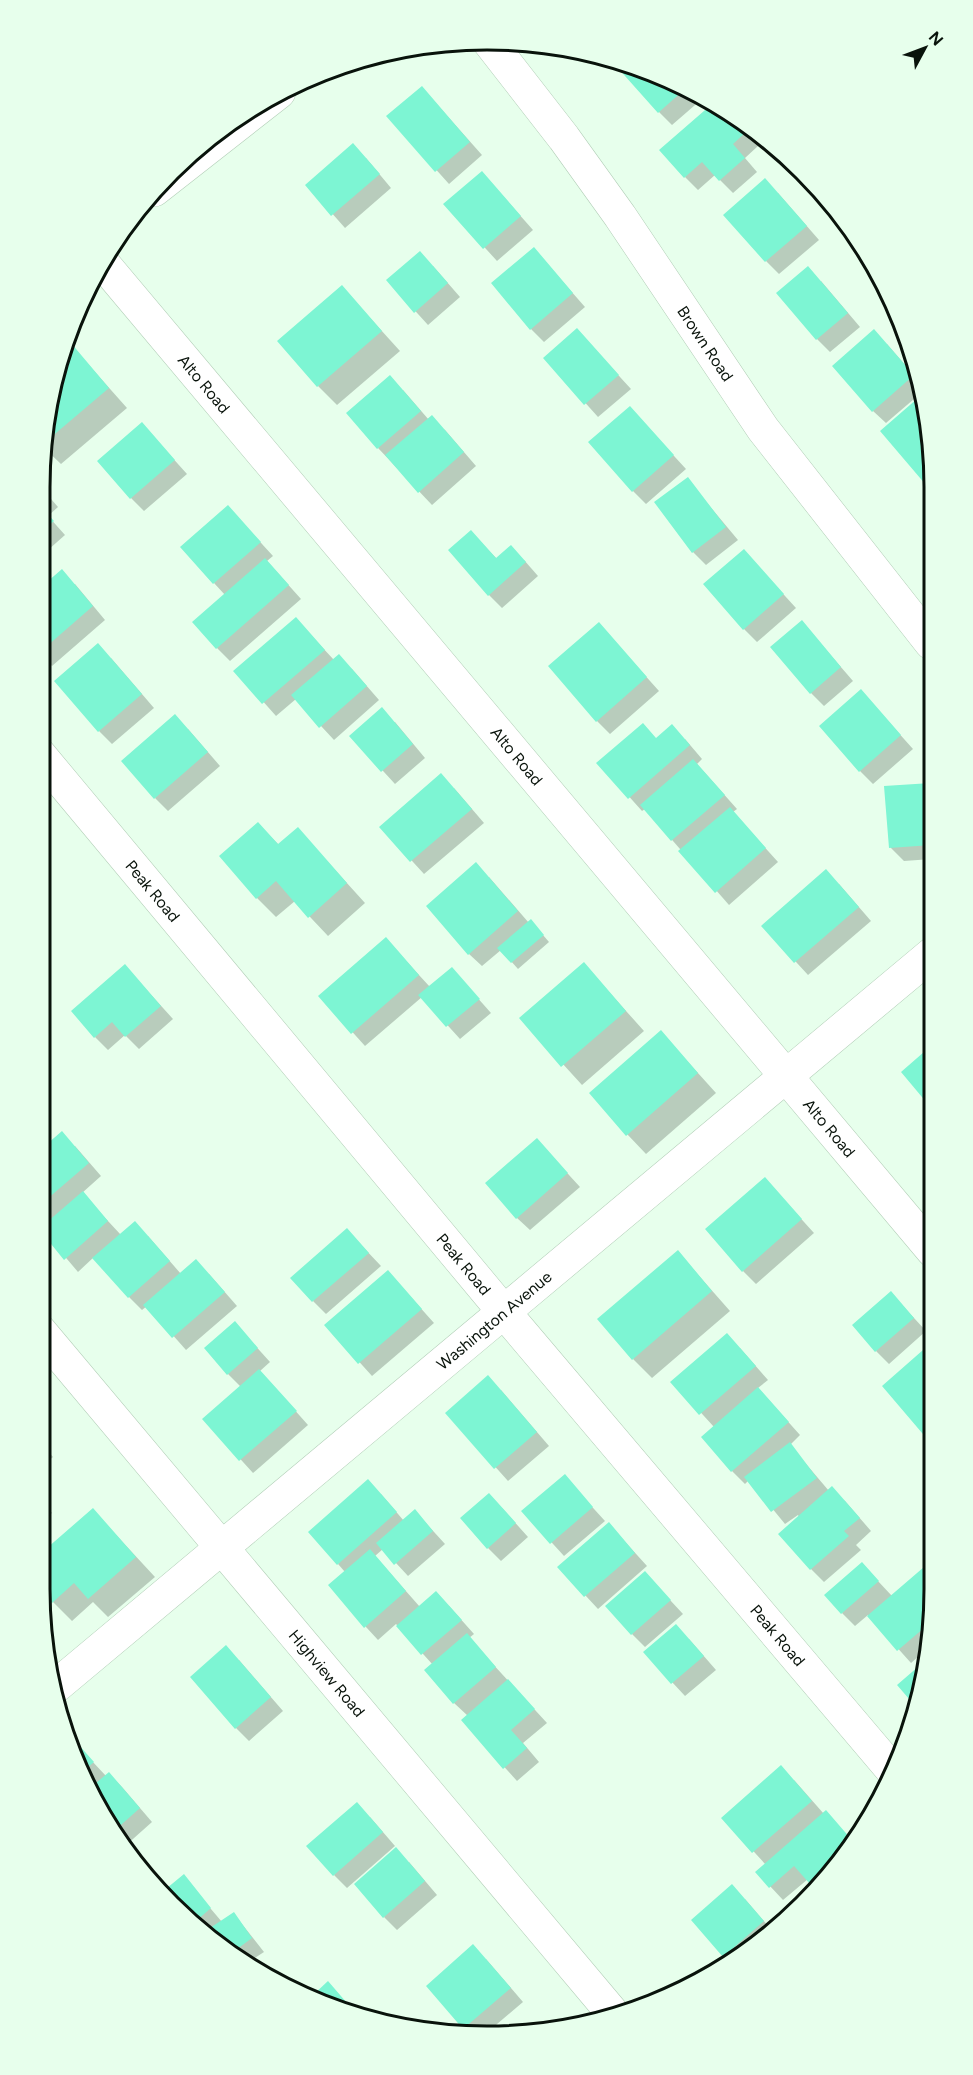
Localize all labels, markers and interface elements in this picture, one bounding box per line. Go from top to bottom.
north arrow [895,18,955,78]
text: N [925,28,947,49]
street label: Brown Road [673,303,737,385]
street label: Alto Road [174,351,234,417]
street label: Alto Road [487,723,546,789]
street label: Peak Road [121,856,184,926]
street label: Alto Road [799,1095,859,1161]
street label: Peak Road [433,1230,495,1299]
street label: Washington Avenue [433,1267,556,1374]
street label: Peak Road [746,1601,809,1670]
street label: Highview Road [285,1626,369,1721]

